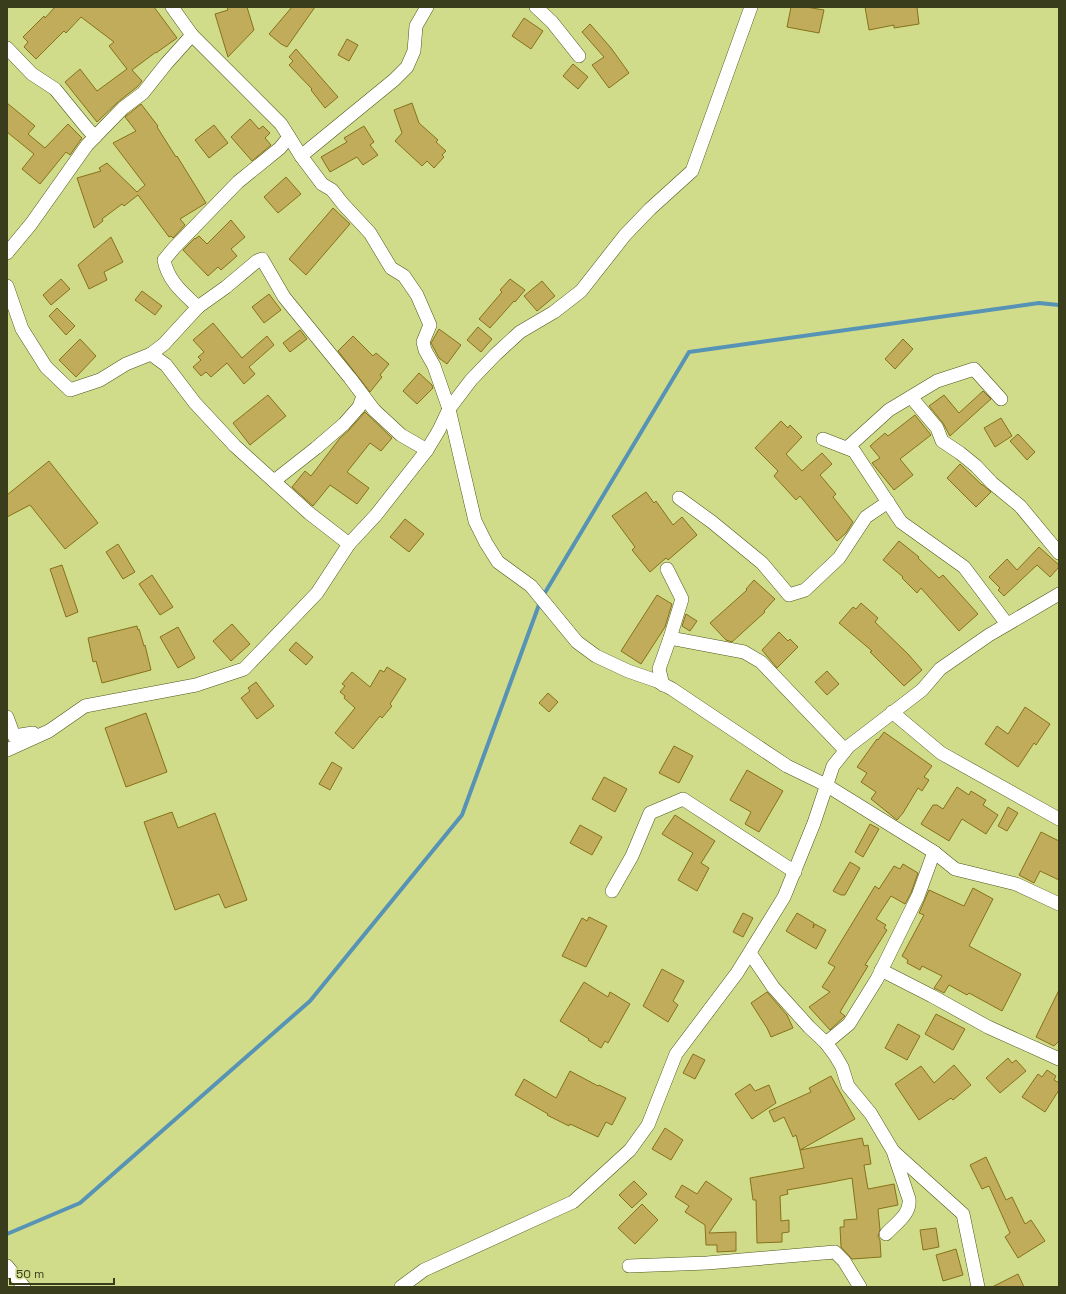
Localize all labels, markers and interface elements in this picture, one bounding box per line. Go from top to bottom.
scale bar [10,1260,114,1286]
text: 50 m [16,1266,44,1282]

